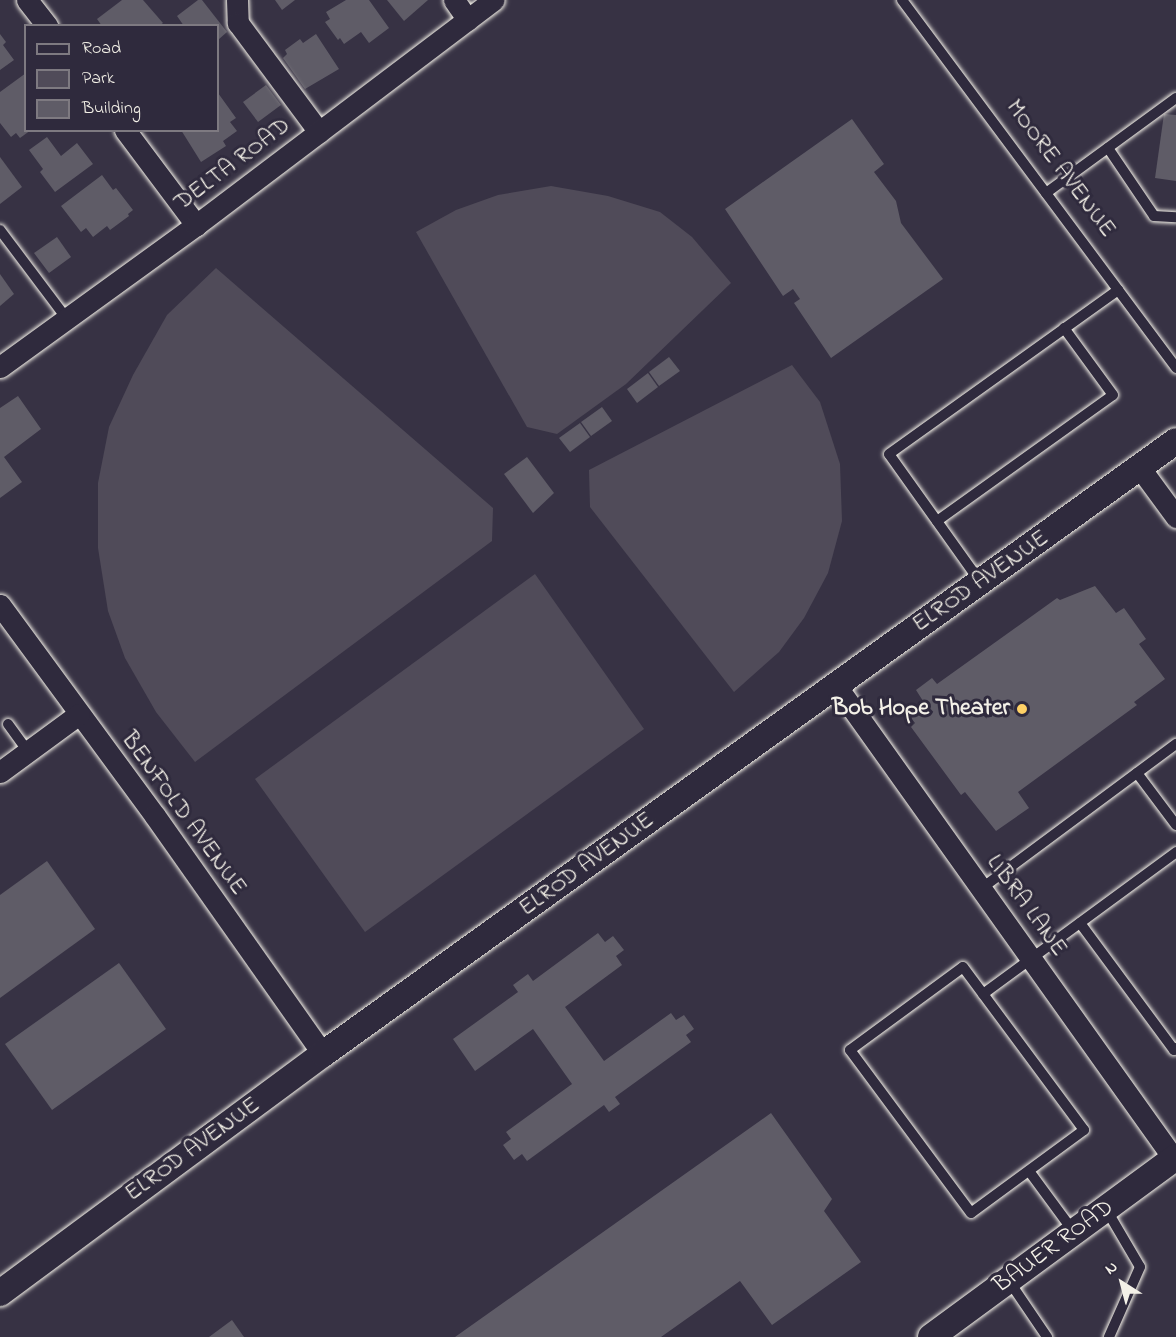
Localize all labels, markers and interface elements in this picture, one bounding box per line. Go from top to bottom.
legend [24,24,219,132]
text: Road [82,36,121,62]
text: Park [82,66,115,92]
street label: MOORE AVENUE [999,94,1121,244]
text: Building [82,96,141,122]
street label: DELTA ROAD [170,112,296,218]
street label: ELROD AVENUE [907,524,1055,640]
place label: Bob Hope Theater [832,695,1010,723]
marker: Bob Hope Theater [1015,702,1029,716]
street label: BENFOLD AVENUE [114,727,252,901]
street label: ELROD AVENUE [514,806,660,924]
street label: LIBRA LANE [979,849,1073,963]
street label: ELROD AVENUE [120,1091,266,1209]
street label: BAUER ROAD [988,1194,1120,1300]
north arrow [1092,1253,1152,1313]
text: N [1100,1256,1123,1281]

